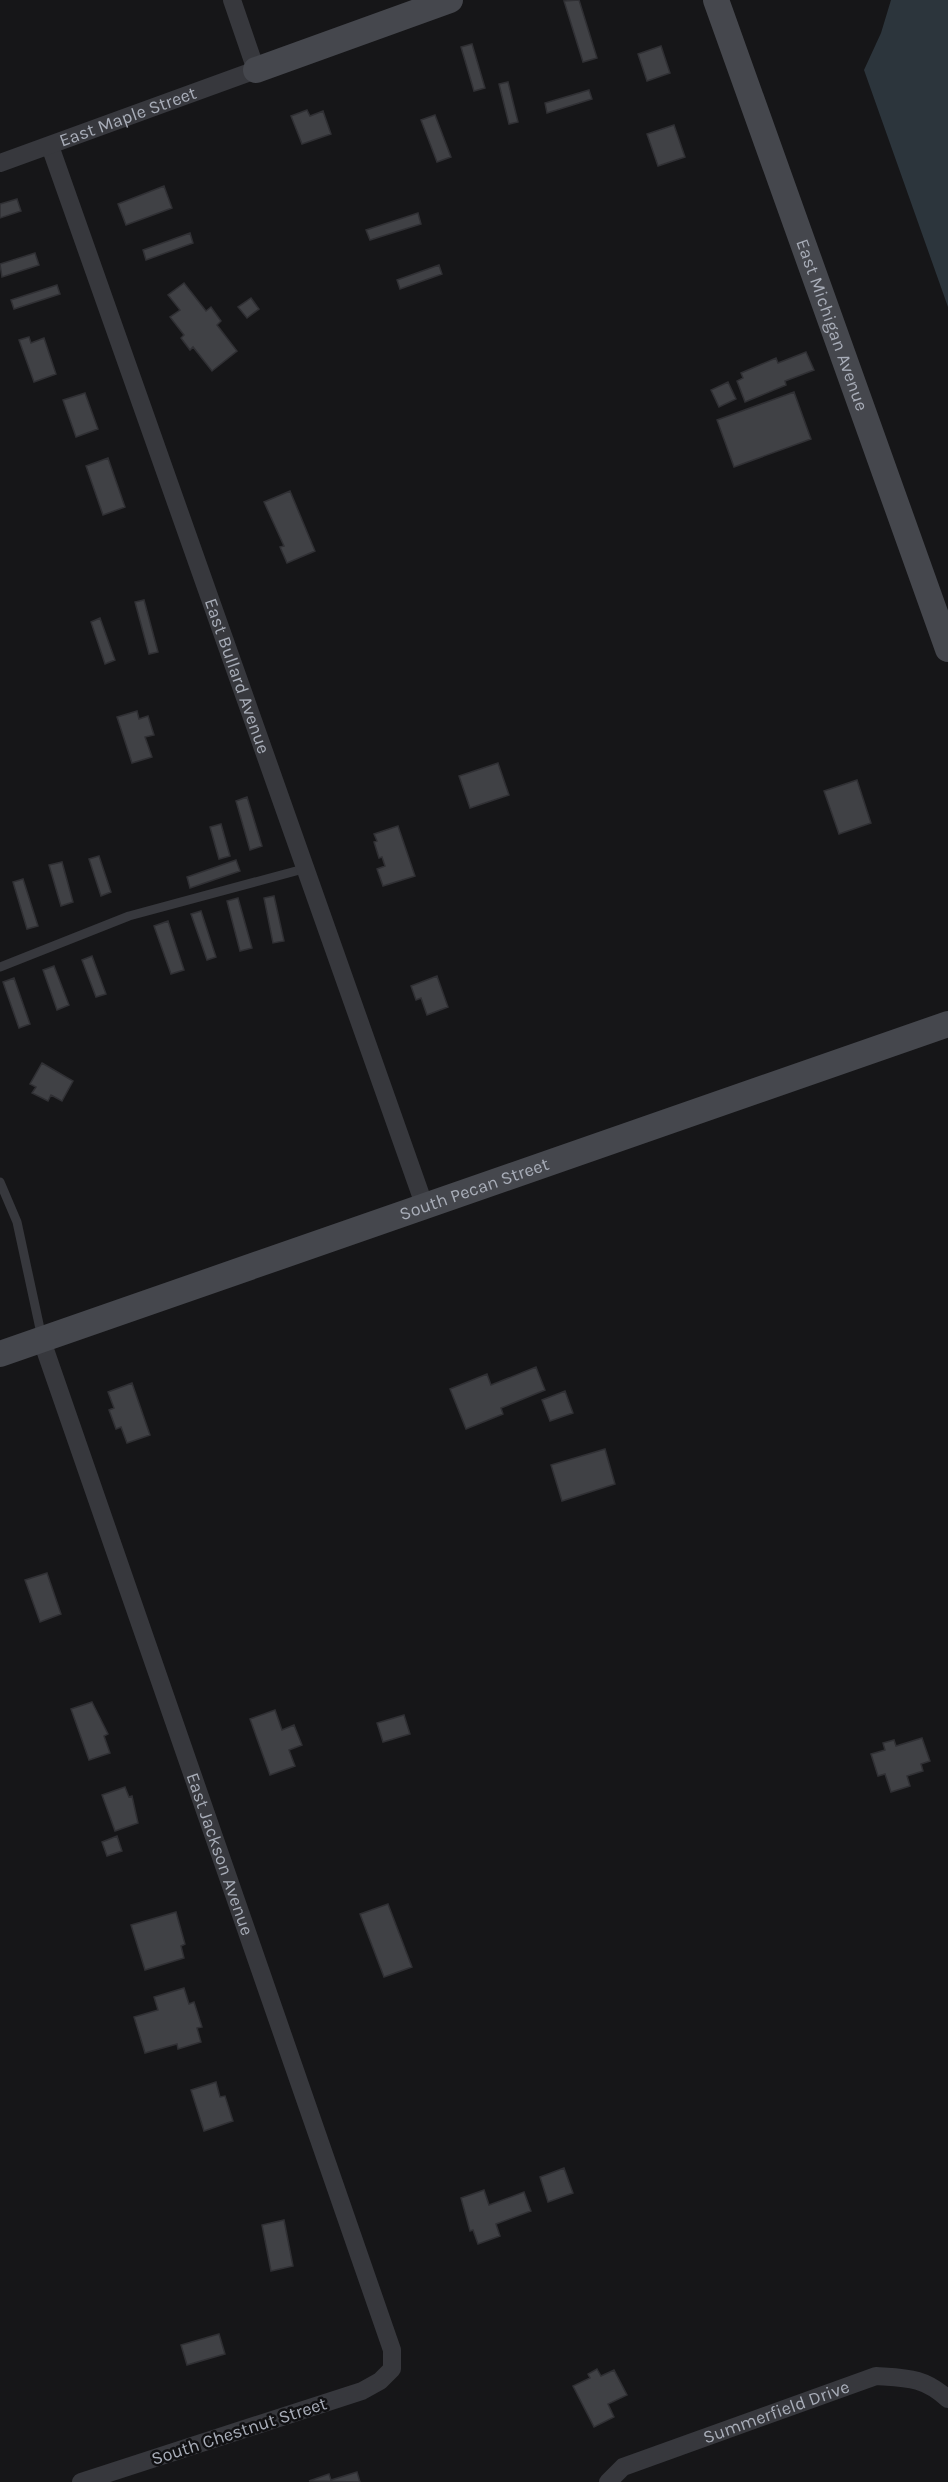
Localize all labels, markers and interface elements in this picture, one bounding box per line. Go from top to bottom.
street label: East Maple Street [56,82,200,152]
street label: East Michigan Avenue [791,236,873,414]
street label: East Bullard Avenue [200,595,275,757]
street label: South Pecan Street [397,1153,552,1225]
street label: East Jackson Avenue [182,1770,258,1938]
street label: Summerfield Drive [700,2375,852,2448]
street label: South Chestnut Street [149,2392,330,2470]

